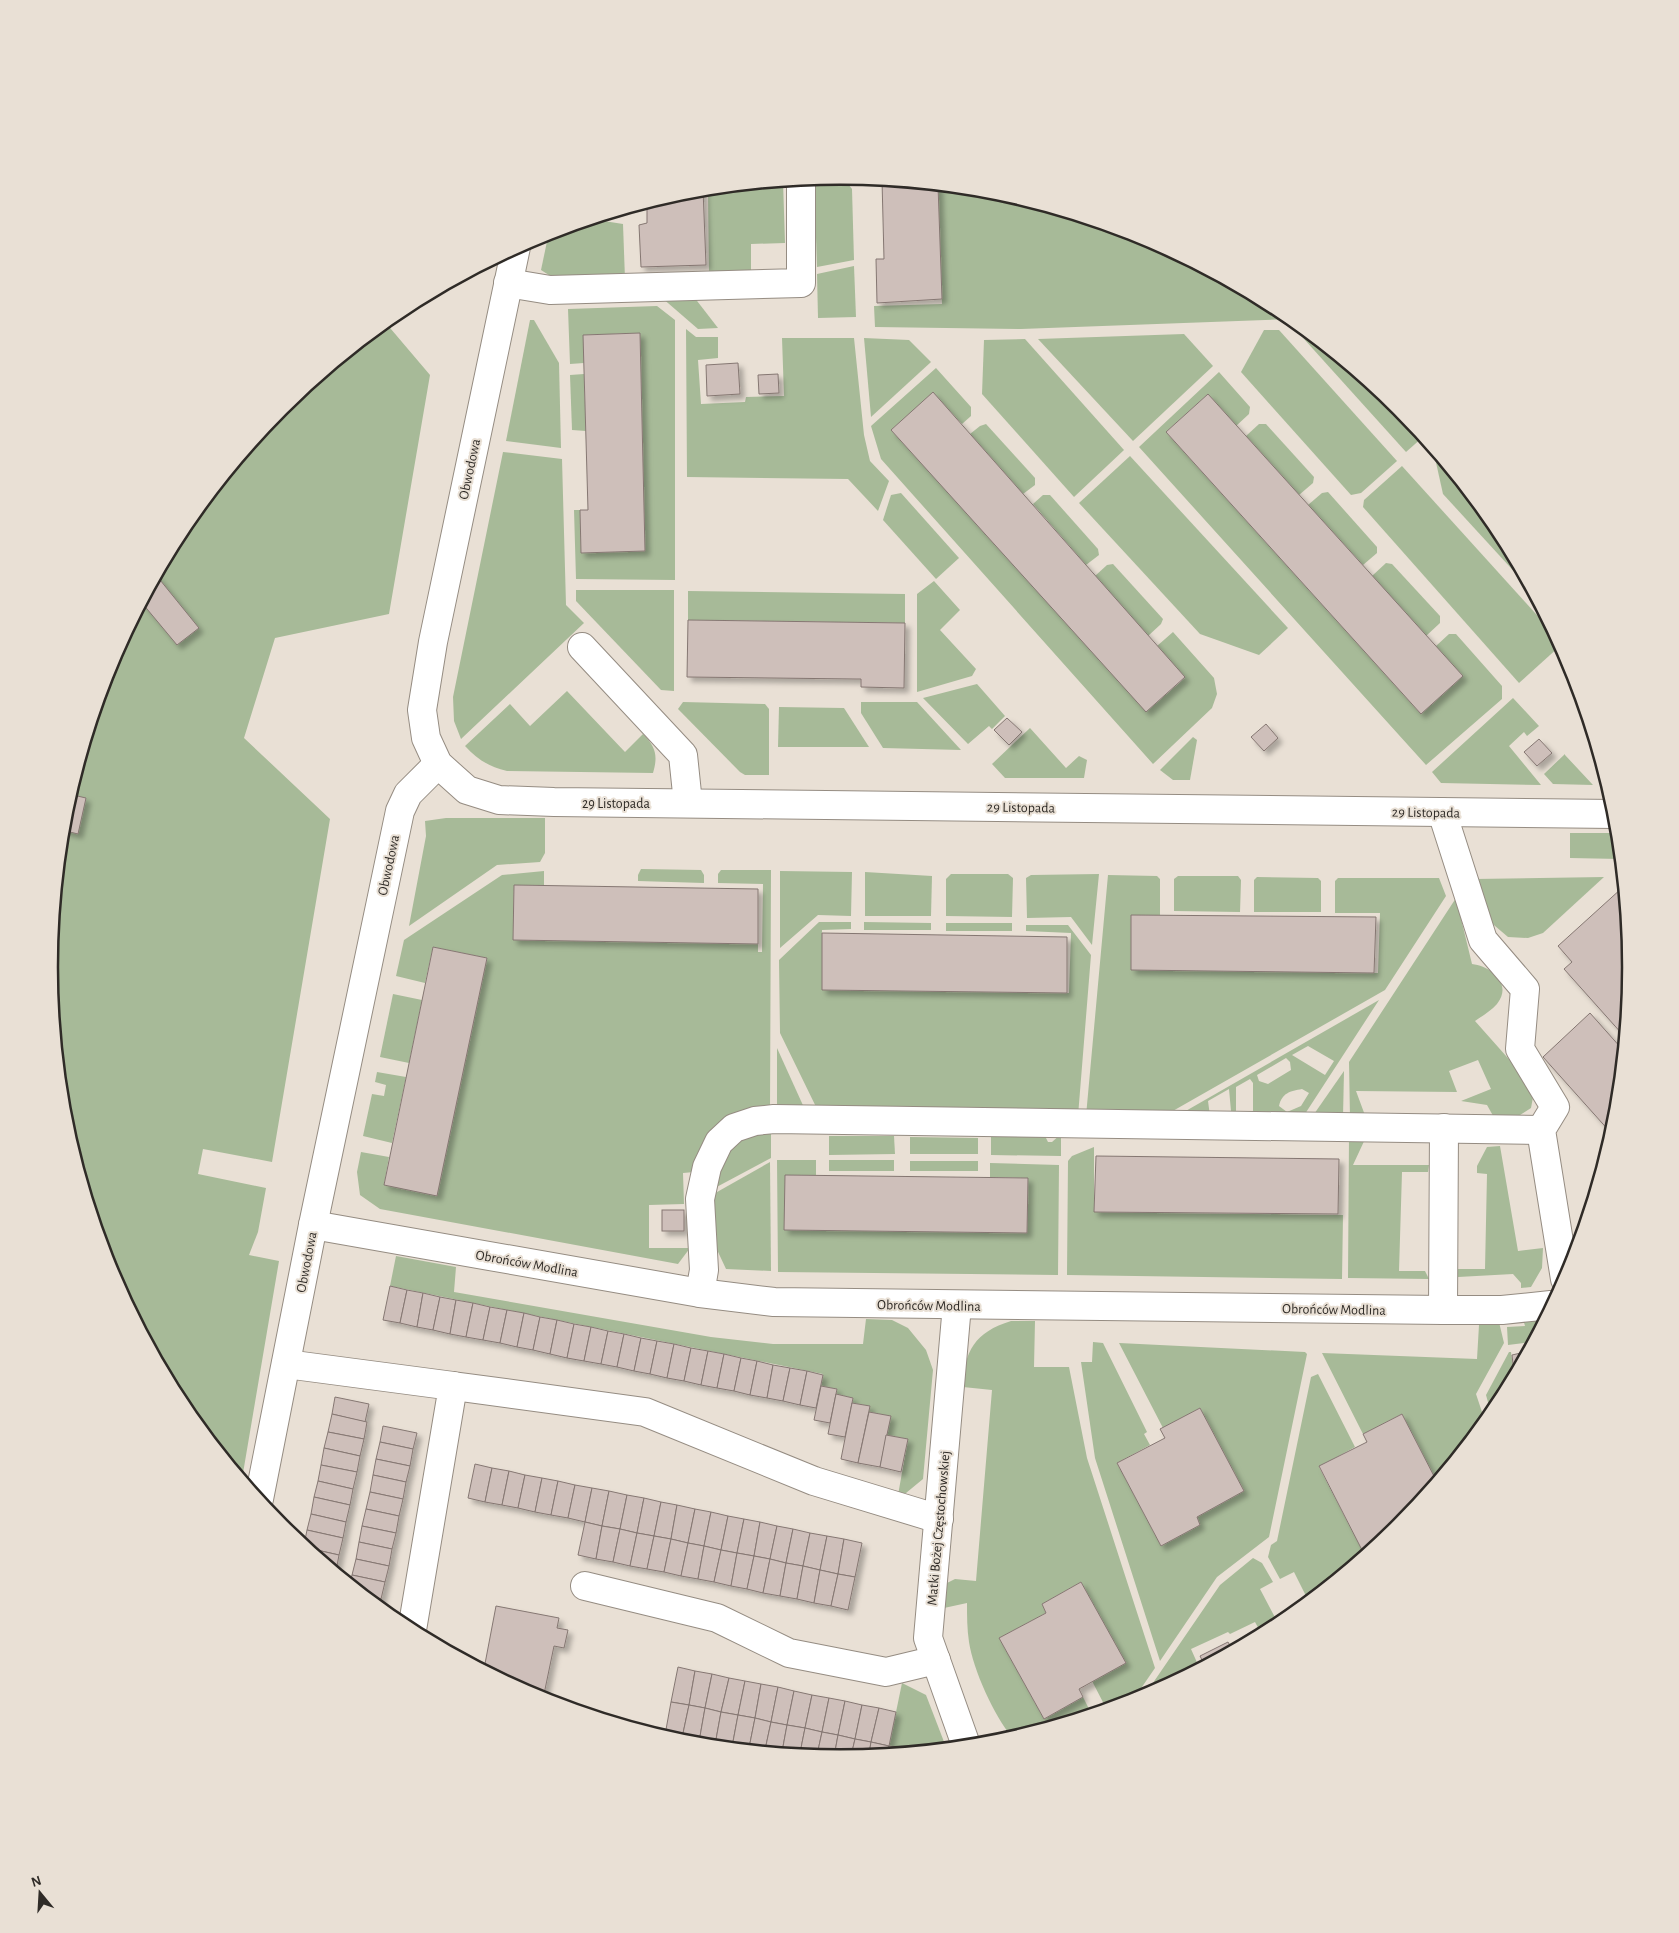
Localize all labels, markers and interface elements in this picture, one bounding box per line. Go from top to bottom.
street label: Obwodowa [457,437,483,501]
street label: 29 Listopada [582,797,651,811]
street label: 29 Listopada [987,800,1056,816]
street label: 29 Listopada [1392,805,1461,821]
street label: Obwodowa [376,833,402,897]
street label: Obwodowa [294,1230,320,1294]
street label: Obrońców Modlina [475,1248,580,1280]
street label: Obrońców Modlina [877,1298,981,1314]
street label: Obrońców Modlina [1282,1302,1386,1318]
street label: Matki Bożej Częstochowskiej [925,1450,953,1606]
north arrow [15,1868,65,1918]
text: N [29,1873,43,1890]

